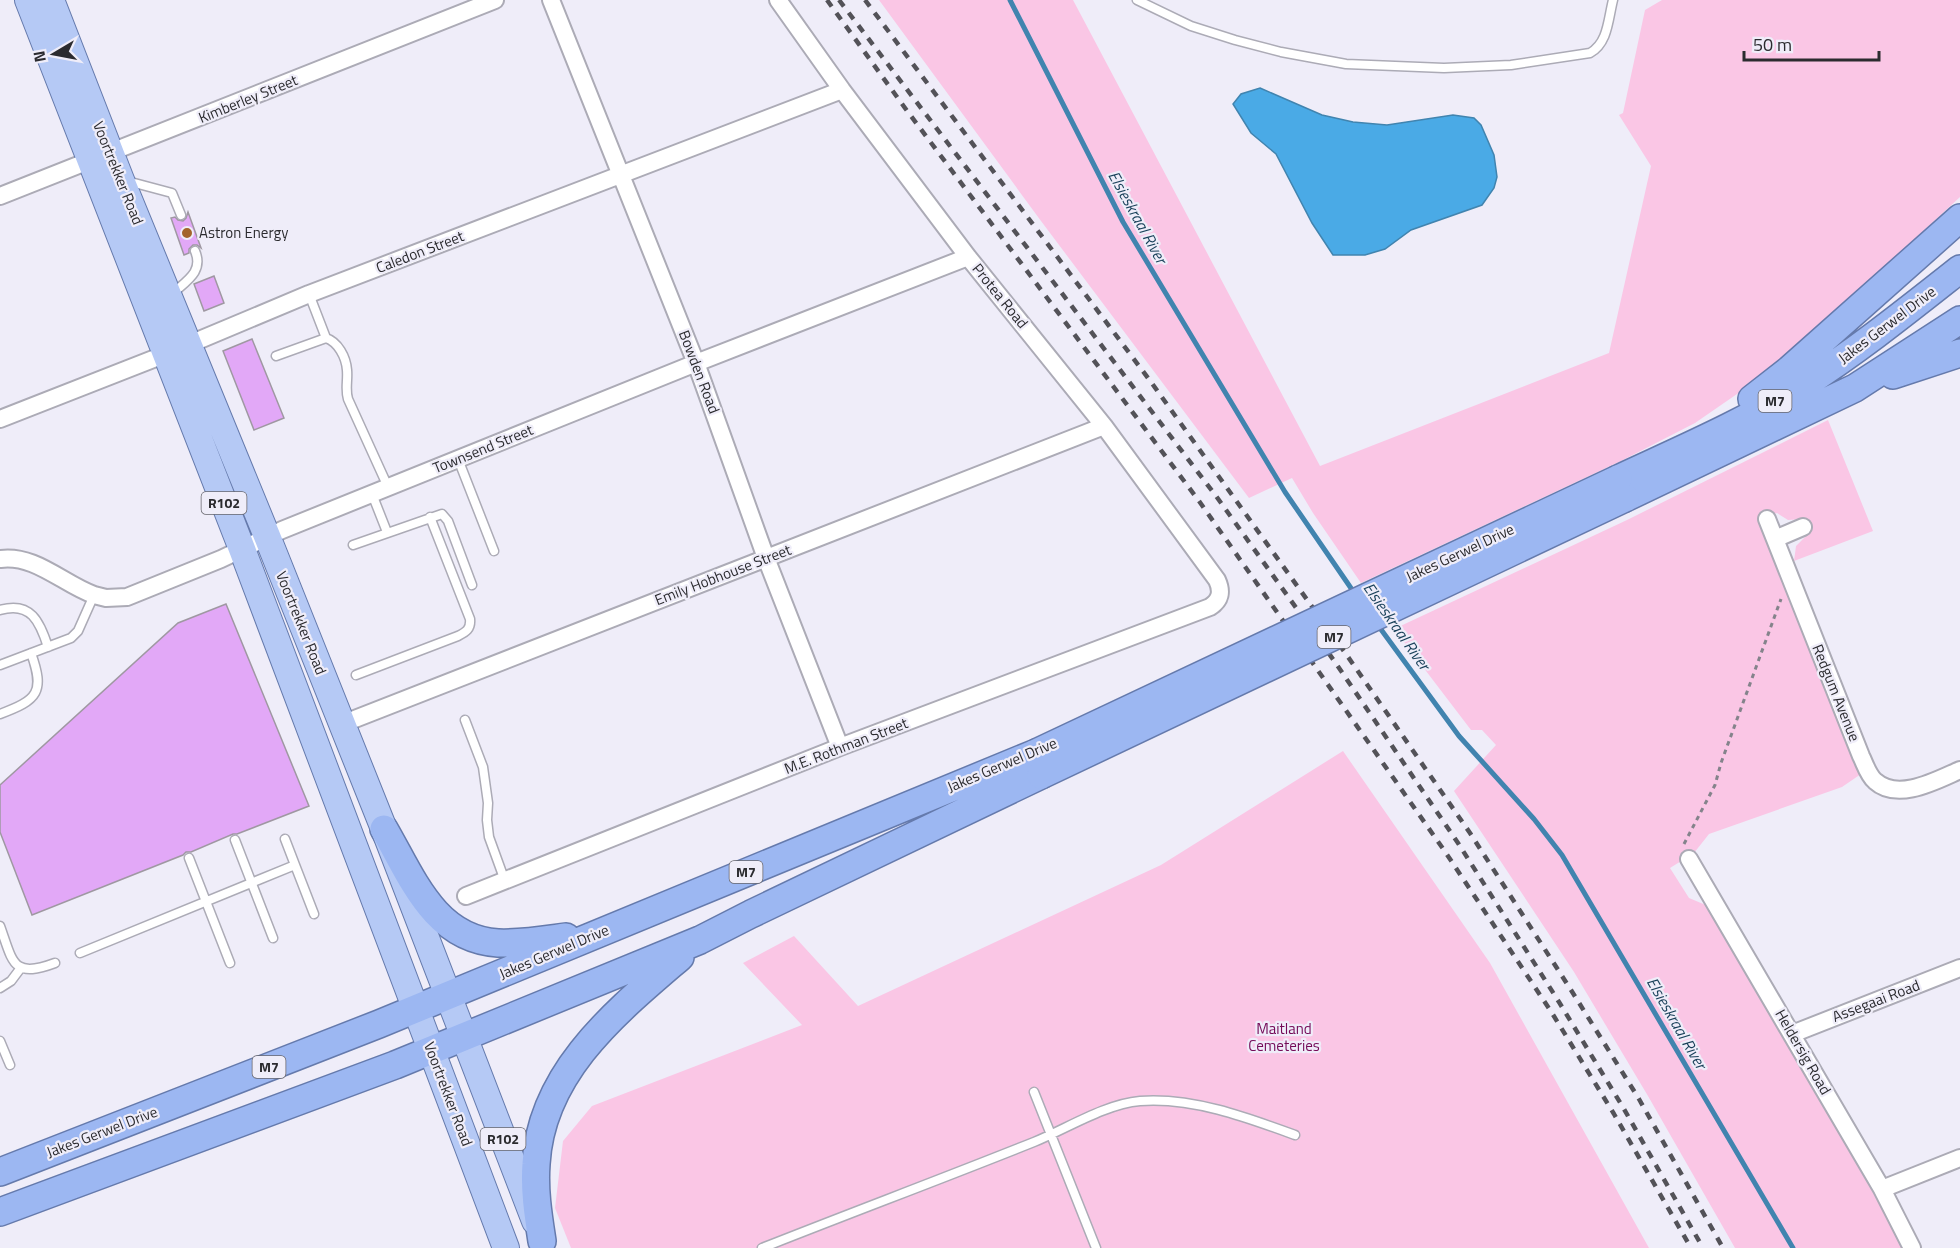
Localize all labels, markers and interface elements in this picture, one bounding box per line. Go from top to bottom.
north arrow [24,24,84,84]
scale bar [1744,24,1879,62]
text: 50 m [1753,31,1792,58]
text: N [26,49,52,64]
street label: Kimberley Street [195,68,302,129]
street label: Voortrekker Road [87,118,150,228]
water label: Elsieskraal River [1103,166,1174,269]
place label: Astron Energy [199,221,288,244]
street label: Caledon Street [372,224,468,279]
marker: Astron Energy [180,226,194,240]
street label: Protea Road [967,258,1034,333]
street label: Jakes Gerwel Drive [1833,280,1940,369]
street label: Bowden Road [673,327,726,417]
road number: M7 [1758,390,1792,412]
street label: Townsend Street [429,418,537,479]
road number: R102 [202,492,246,514]
street label: Jakes Gerwel Drive [1402,517,1518,588]
street label: Emily Hobhouse Street [651,538,795,611]
street label: Voortrekker Road [270,568,333,678]
water label: Elsieskraal River [1358,577,1437,677]
road number: M7 [1318,626,1350,648]
street label: Redgum Avenue [1806,641,1866,745]
street label: M.E. Rothman Street [781,711,912,780]
street label: Jakes Gerwel Drive [943,731,1060,798]
road number: M7 [730,861,762,883]
street label: Jakes Gerwel Drive [495,918,612,985]
water label: Elsieskraal River [1641,973,1714,1075]
street label: Assegaai Road [1829,973,1923,1028]
street label: Heldersig Road [1770,1005,1837,1099]
park label: Maitland Cemeteries [1248,1017,1320,1057]
street label: Voortrekker Road [418,1038,479,1149]
road number: M7 [252,1056,286,1078]
street label: Jakes Gerwel Drive [43,1100,161,1163]
road number: R102 [480,1128,526,1150]

